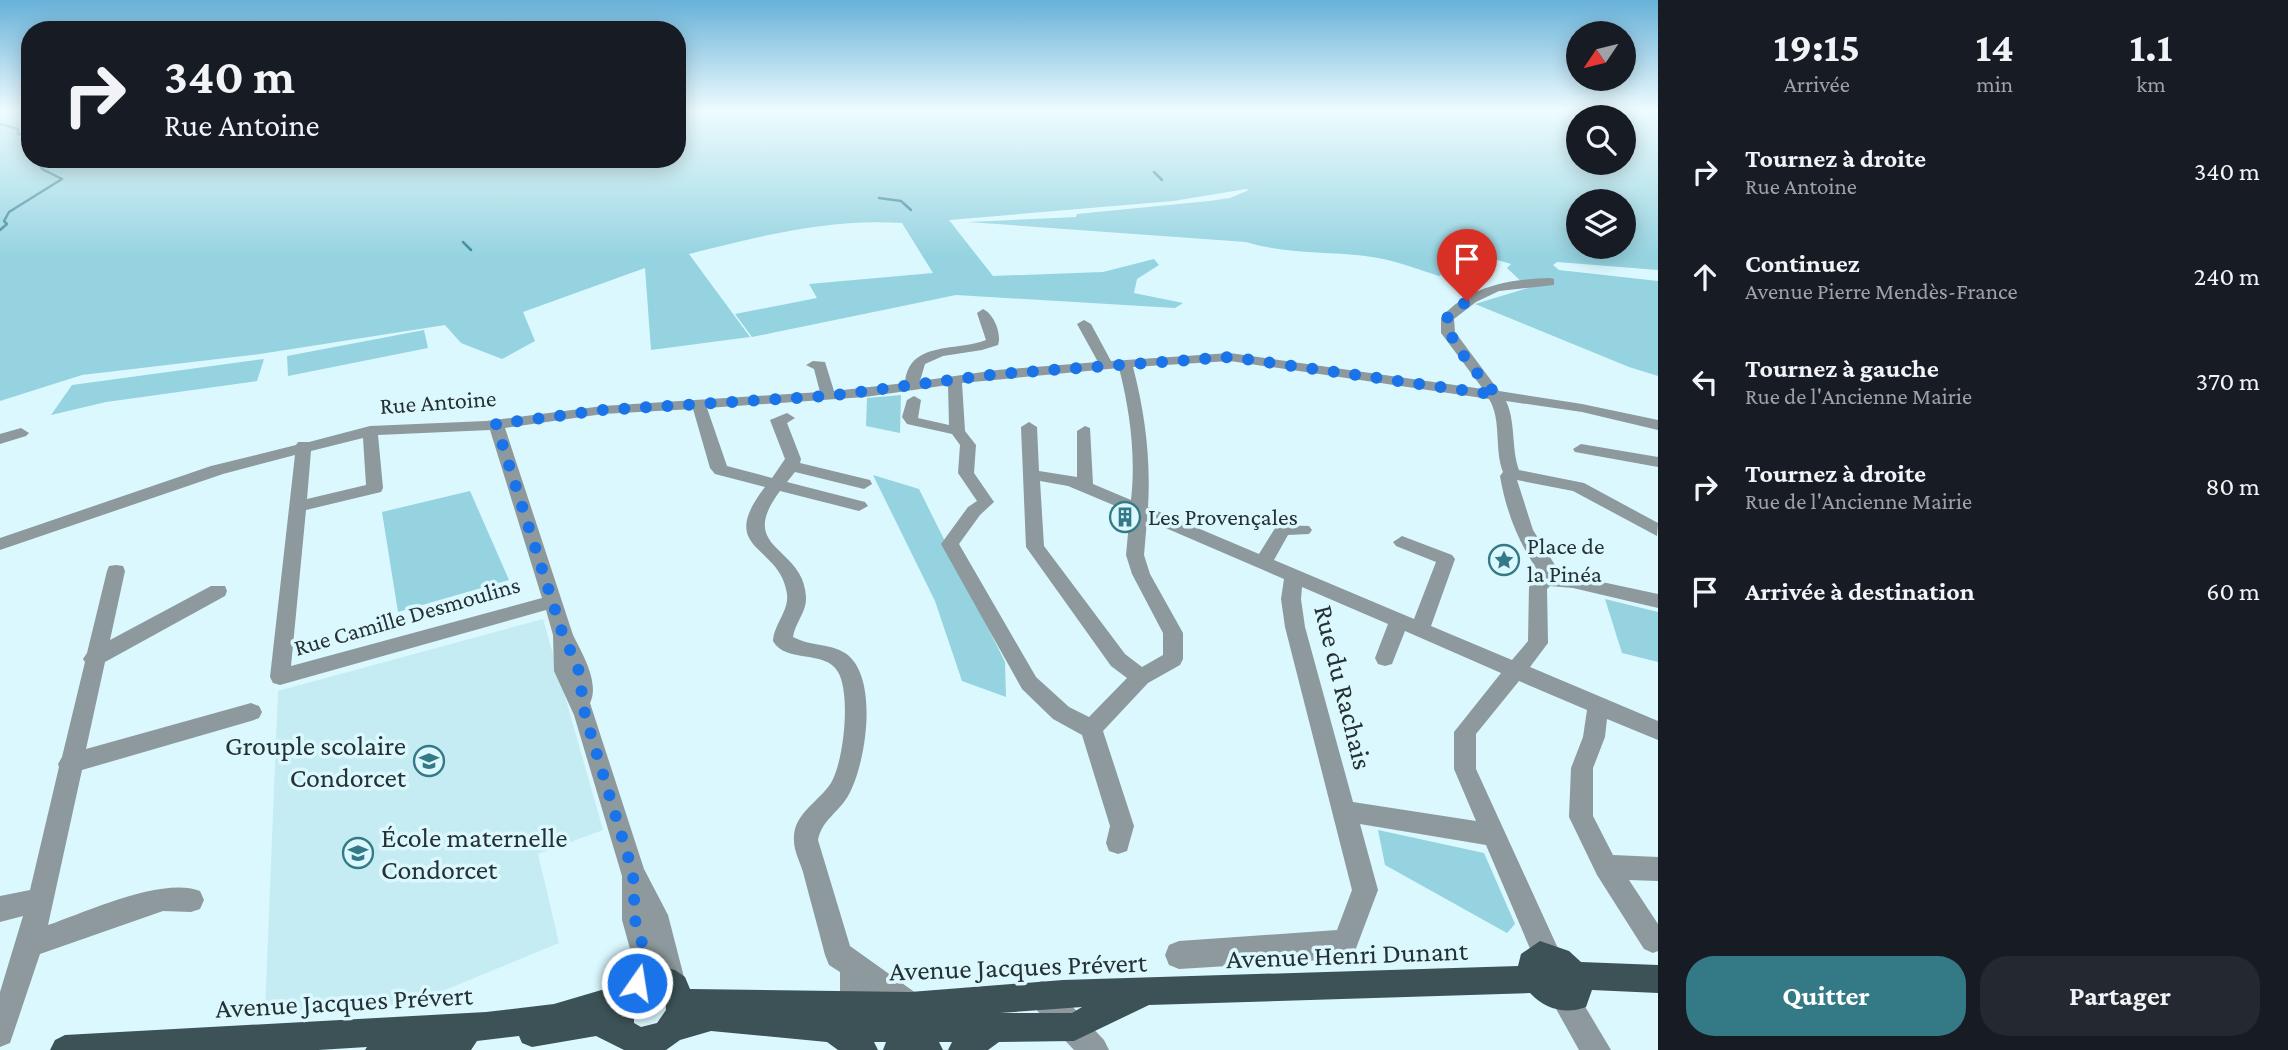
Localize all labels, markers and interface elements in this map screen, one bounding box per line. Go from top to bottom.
north arrow [1566,21,1636,91]
map controls [1566,21,1636,259]
text: 19:15 [1773,23,1860,70]
text: 14 [1976,23,2014,70]
text: 1.1 [2129,23,2173,70]
icon: right [49,49,140,140]
text: 340 m [164,49,295,104]
text: Arrivée [1784,71,1850,97]
text: min [1976,71,2013,97]
text: km [2136,71,2166,97]
button: search [1566,105,1636,175]
text: Rue Antoine [164,107,320,143]
text: Tournez à droite [1745,144,1926,173]
icon: right [1686,153,1724,191]
text: 340 m [2194,157,2260,186]
text: Rue Antoine [1745,173,1857,199]
button: layers [1566,189,1636,259]
pin [1437,229,1497,301]
icon: arrive [1448,240,1486,278]
text: Continuez [1745,249,1860,278]
icon: ahead [1686,258,1724,296]
text: 240 m [2194,262,2260,291]
text: Avenue Pierre Mendès-France [1745,278,2018,304]
text: Tournez à gauche [1745,354,1939,383]
icon: left [1686,363,1724,401]
text: 370 m [2196,367,2260,396]
text: Rue de l'Ancienne Mairie [1745,383,1972,409]
street label: Rue Antoine [379,384,497,419]
text: Tournez à droite [1745,459,1926,488]
icon: right [1686,468,1724,506]
text: 80 m [2206,472,2260,501]
text: Rue de l'Ancienne Mairie [1745,488,1972,514]
building icon: Les Provençales [1108,500,1142,534]
place label: Les Provençales [1148,503,1298,530]
place label: Place de la Pinéa [1527,532,1605,587]
place icon: Place de la Pinéa [1487,543,1521,577]
street label: Rue Camille Desmoulins [291,570,523,661]
icon: arrive [1686,573,1724,611]
text: Arrivée à destination [1745,577,1975,606]
text: 60 m [2206,577,2260,606]
street label: Rue du Rachais [1308,602,1379,773]
place label: Grouple scolaire Condorcet [225,730,407,793]
school or university icon: Grouple scolaire Condorcet [412,744,446,778]
place label: École maternelle Condorcet [381,822,568,885]
school or university icon: École maternelle Condorcet [341,836,375,870]
street label: Avenue Henri Dunant [1226,935,1469,974]
position arrow [600,946,674,1020]
street label: Avenue Jacques Prévert [889,946,1148,986]
button: Quitter [1686,956,1966,1036]
button: Partager [1980,956,2260,1036]
street label: Avenue Jacques Prévert [214,979,474,1024]

